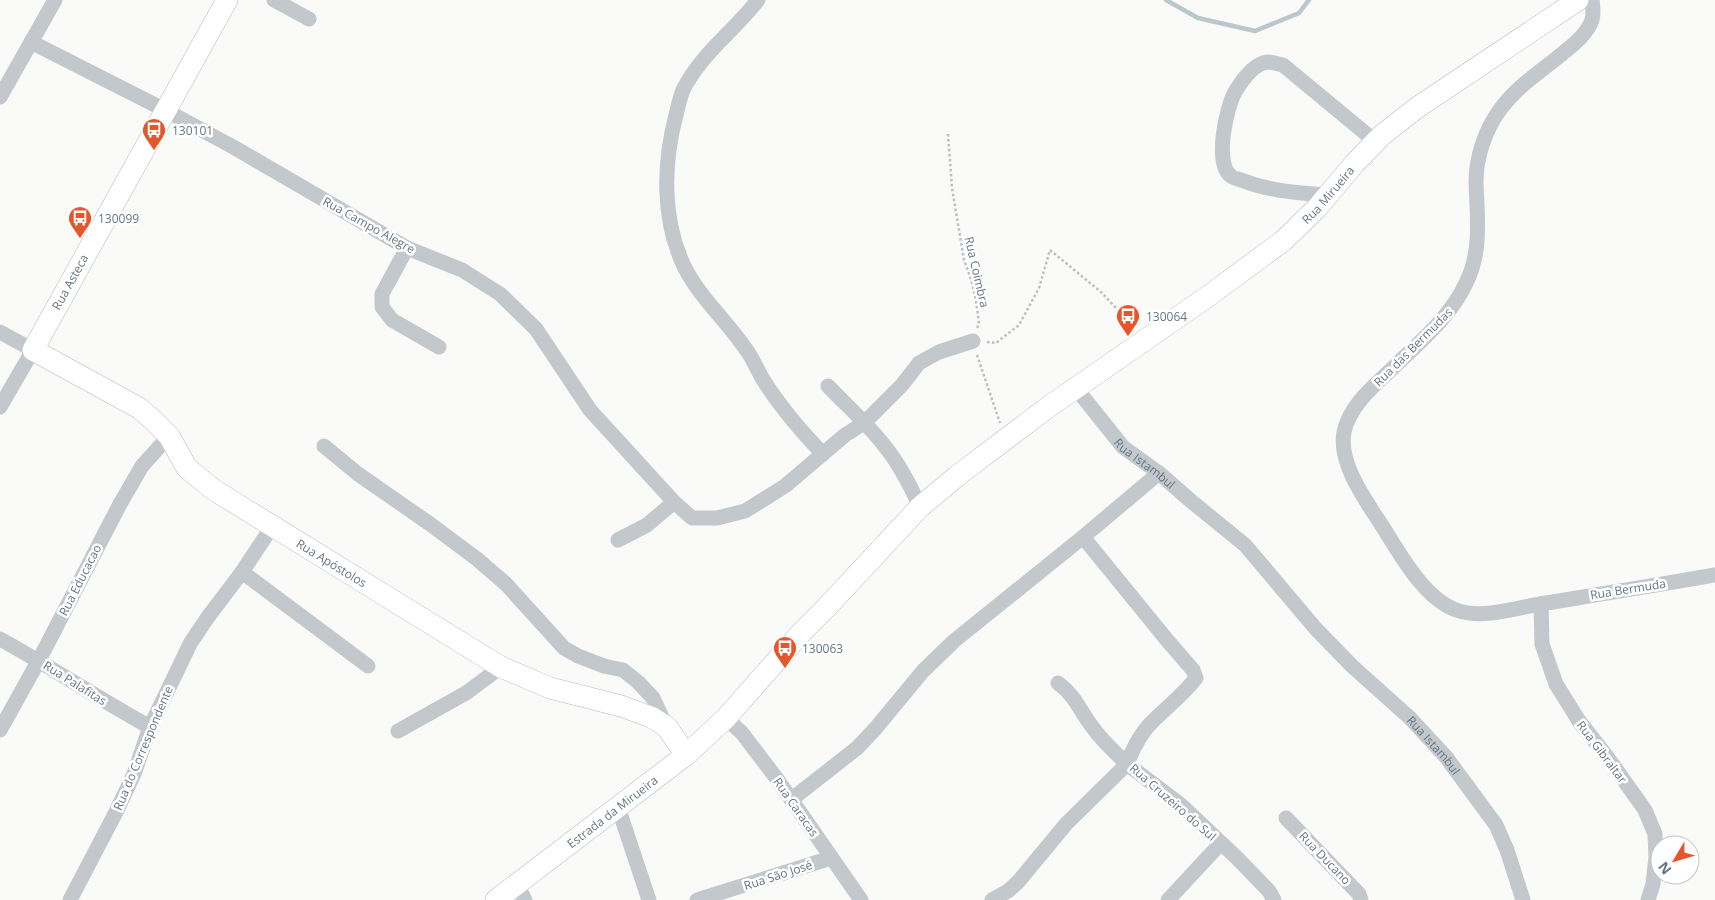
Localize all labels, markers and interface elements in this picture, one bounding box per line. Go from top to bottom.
bus stop icon: 130101 [141,117,167,151]
place label: 130101 [172,122,213,139]
street label: Rua Mirueira [1298,162,1358,227]
street label: Rua Campo Alegre [320,193,418,258]
bus stop icon: 130099 [67,205,93,239]
place label: 130099 [98,210,139,227]
street label: Rua Coimbra [961,235,993,309]
street label: Rua Asteca [48,251,92,313]
bus stop icon: 130064 [1115,303,1141,337]
street label: Rua das Bermudas [1370,304,1456,390]
place label: 130064 [1146,308,1187,325]
street label: Rua Istambul [1110,434,1179,492]
street label: Rua Apóstolos [293,534,370,591]
street label: Rua Educacao [55,541,105,619]
street label: Rua Bermuda [1589,575,1667,603]
bus stop icon: 130063 [772,635,798,669]
place label: 130063 [802,640,843,657]
street label: Rua Palafitas [40,657,110,709]
street label: Rua do Correspondente [109,683,177,813]
street label: Rua Istambul [1403,712,1465,778]
street label: Rua Gibraltar [1573,717,1631,787]
street label: Rua Cruzeiro do Sul [1126,760,1220,844]
street label: Estrada da Mirueira [563,771,661,852]
street label: Rua Caracas [769,774,823,840]
street label: Rua Ducano [1295,828,1355,888]
north arrow [1650,835,1700,885]
street label: Rua São José [742,856,815,894]
text: N [1653,858,1675,879]

